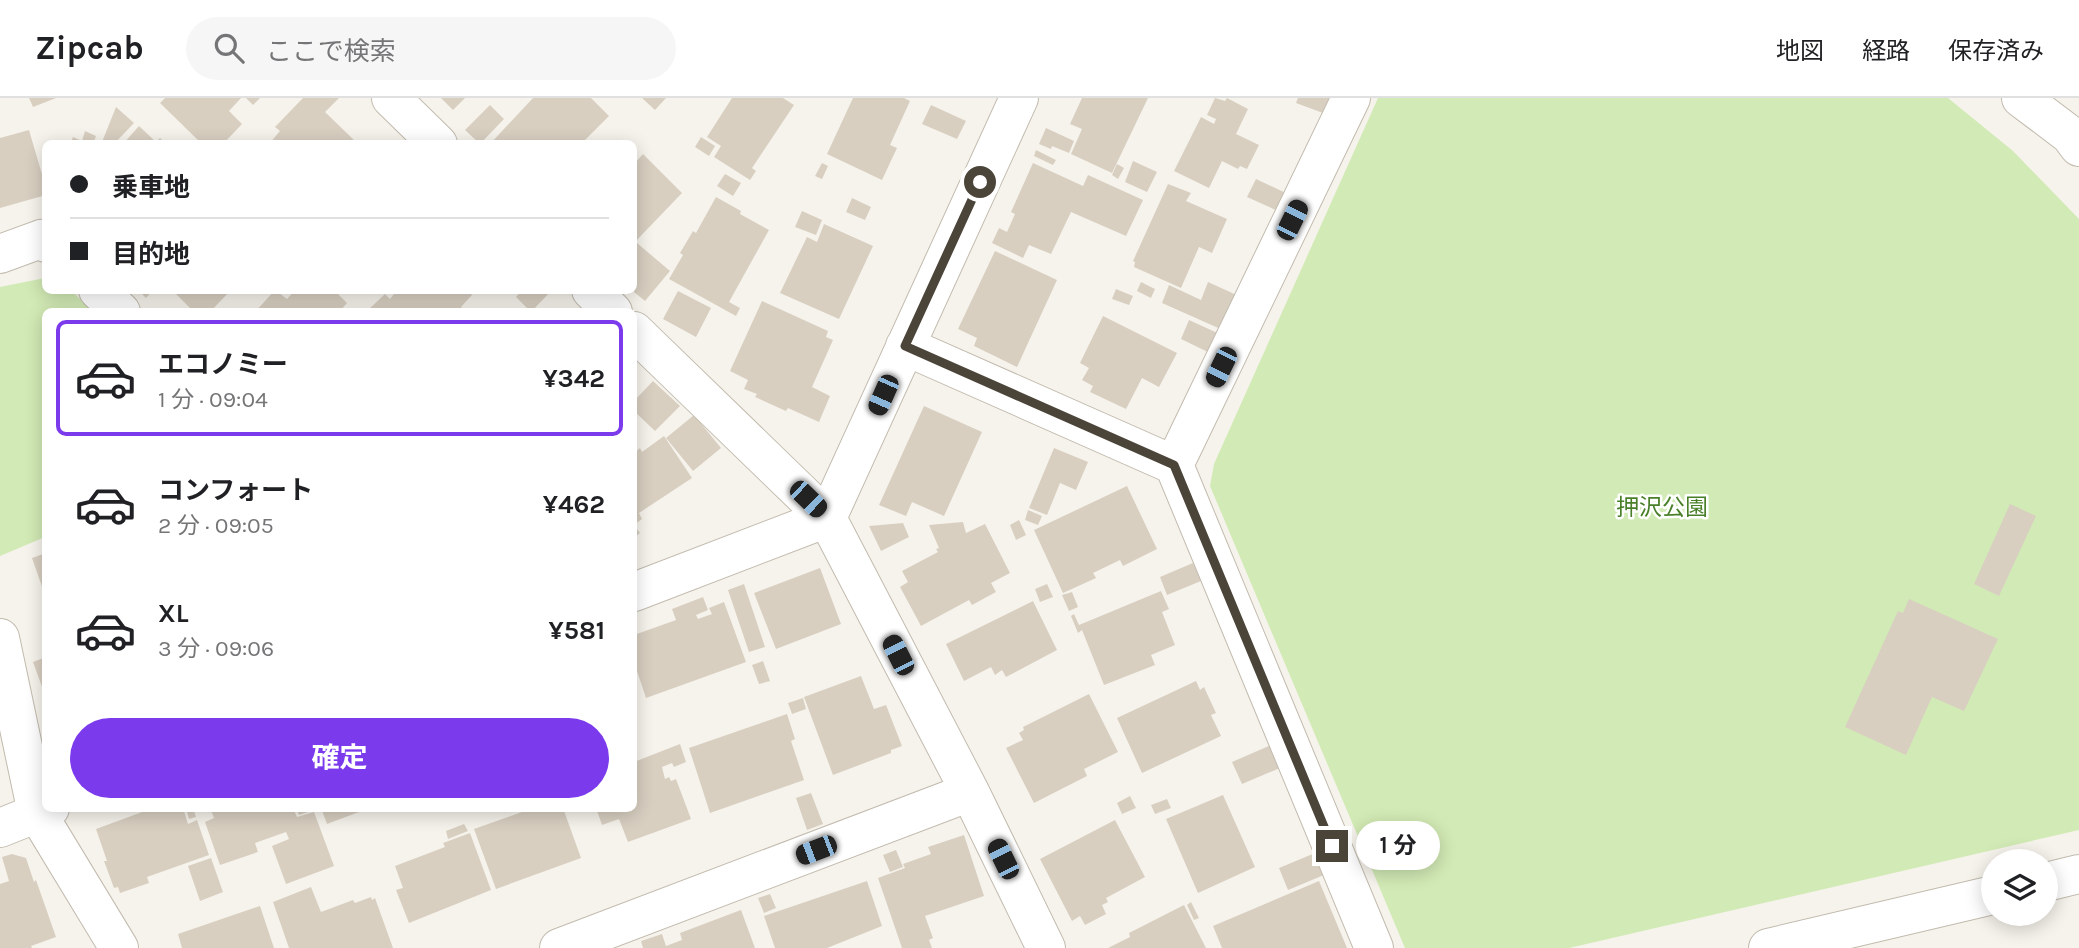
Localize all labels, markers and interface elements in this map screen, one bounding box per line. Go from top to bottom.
search box [186,17,676,80]
text: Zipcab [35,29,144,67]
icon: search [210,29,248,67]
text: ここで検索 [266,36,396,67]
text: 地図 [1776,37,1824,65]
text: 経路 [1862,37,1910,65]
text: 保存済み [1948,37,2044,65]
route start [964,166,996,198]
text: 乗車地 [112,172,190,203]
car [1274,197,1311,243]
text: 目的地 [112,239,190,270]
car [1203,344,1240,390]
icon: car [74,347,137,410]
text: エコノミー [158,349,288,380]
text: ¥342 [542,363,605,394]
car [865,372,902,418]
text: 1 分 · 09:04 [158,386,268,413]
icon: car [74,473,137,536]
text: コンフォート [158,475,313,506]
car [786,477,831,521]
text: ¥462 [543,489,605,520]
park label: 押沢公園 [1616,494,1708,521]
text: 2 分 · 09:05 [158,512,274,539]
text: XL [158,598,189,629]
icon: car [74,599,137,662]
text: ¥581 [549,615,605,646]
car [880,632,917,678]
text: 3 分 · 09:06 [158,635,274,662]
button: 確定 [70,718,609,798]
callout: 1 分 [1356,822,1440,870]
route end [1316,830,1348,862]
text: 1 分 [1379,832,1417,859]
car [793,833,840,867]
car [985,836,1022,882]
map controls [1981,849,2058,926]
button: layers [1981,849,2058,926]

